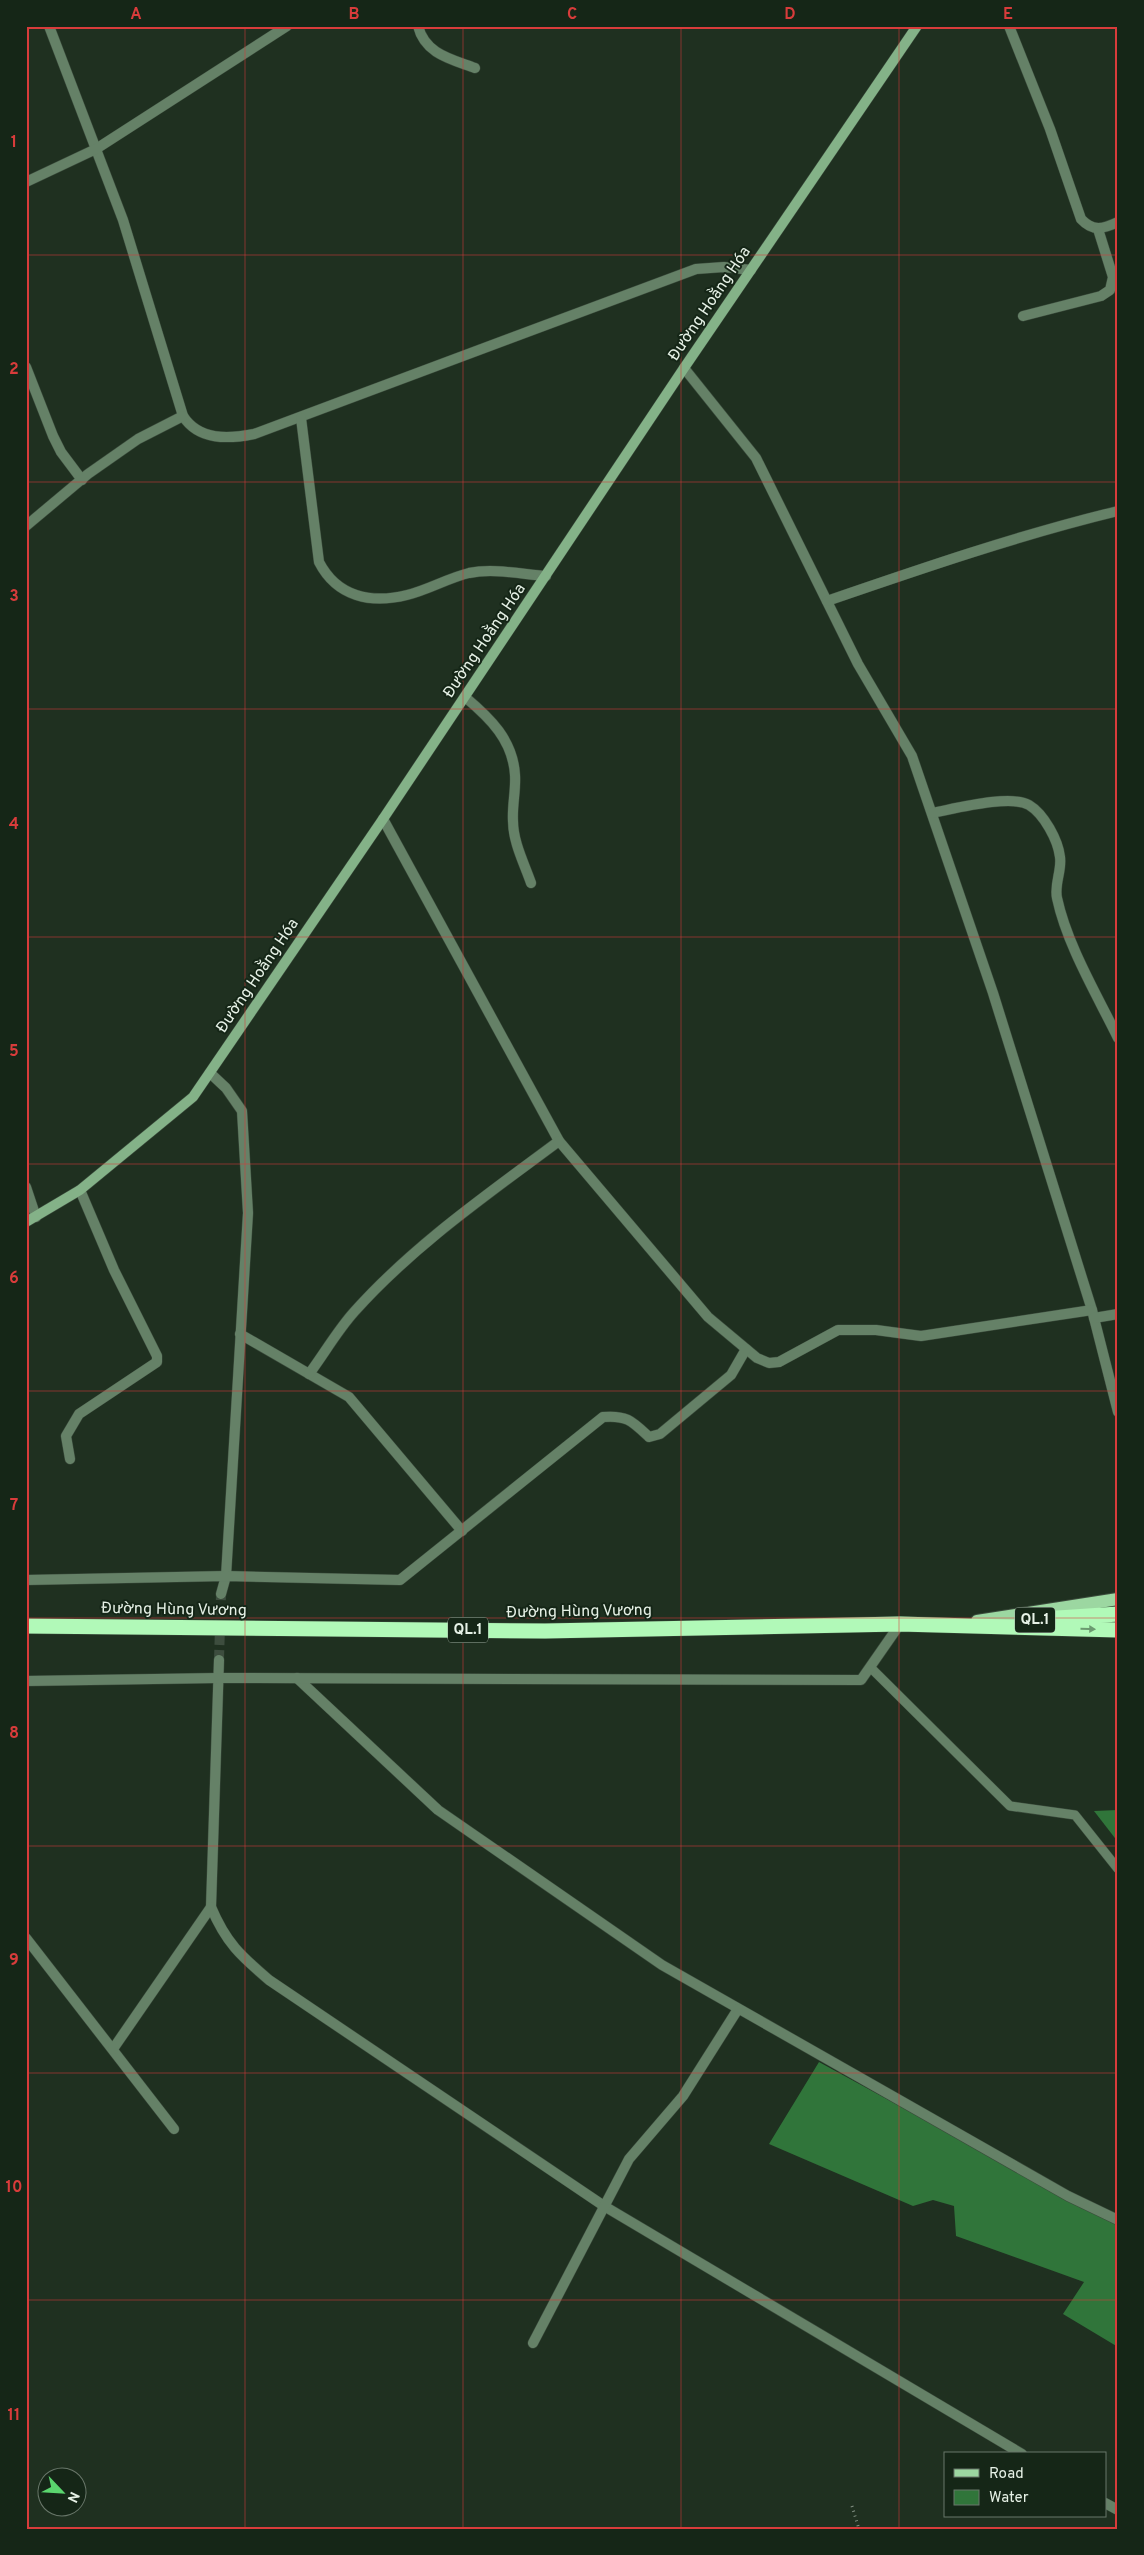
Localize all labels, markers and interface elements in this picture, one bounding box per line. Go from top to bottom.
text: A [130,5,142,25]
text: B [348,5,360,25]
text: C [567,5,577,25]
text: D [784,5,796,25]
text: E [1003,5,1013,25]
text: 1 [11,133,17,153]
street label: Đường Hoằng Hóa [663,242,756,365]
text: 2 [9,360,19,380]
street label: Đường Hoằng Hóa [438,579,531,702]
text: 3 [9,587,19,607]
text: 4 [9,815,19,835]
street label: Đường Hoằng Hóa [211,914,304,1037]
text: 5 [9,1042,19,1062]
text: 6 [9,1269,19,1289]
text: 7 [10,1496,18,1516]
street label: Đường Hùng Vương [101,1599,247,1621]
street label: Đường Hùng Vương [506,1601,652,1623]
road number: QL.1 [1015,1608,1055,1632]
road number: QL.1 [448,1618,488,1642]
one-way arrow [1080,1625,1096,1633]
text: 8 [9,1724,19,1744]
text: 9 [9,1951,19,1971]
text: 10 [6,2178,22,2198]
text: 11 [8,2406,20,2426]
legend [944,2452,1106,2518]
text: Road [989,2465,1024,2484]
north arrow [38,2468,88,2518]
text: N [63,2489,82,2505]
text: Water [989,2489,1029,2508]

